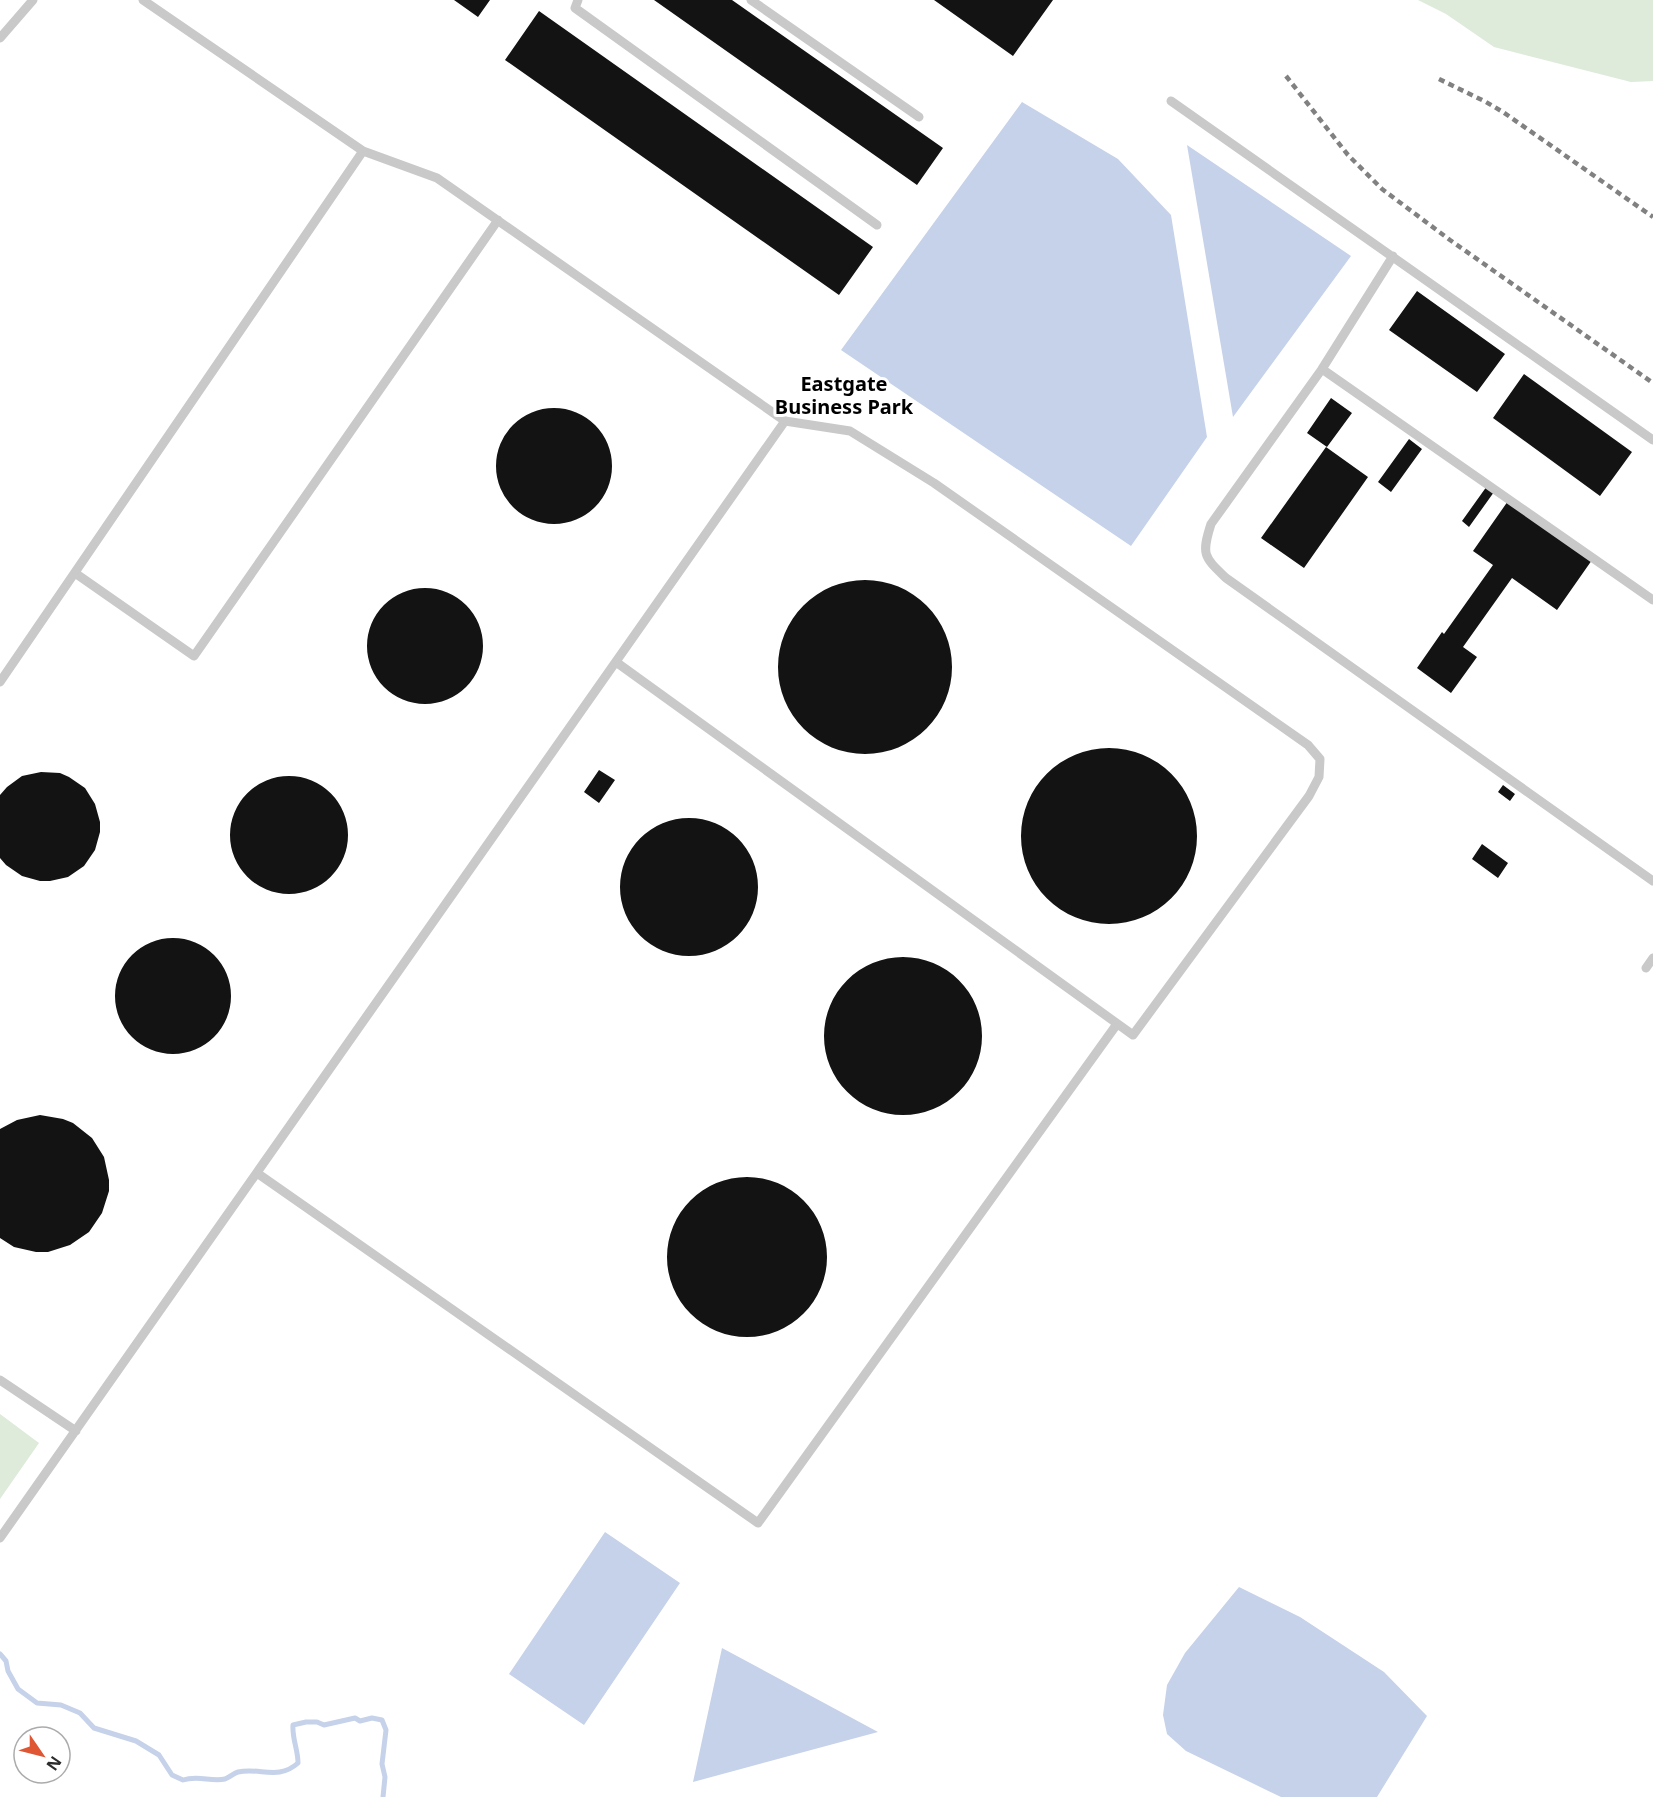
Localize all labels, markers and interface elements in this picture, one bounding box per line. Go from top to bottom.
district label: Eastgate Business Park [775,370,914,420]
north arrow [12,1725,72,1785]
text: N [42,1752,67,1775]

